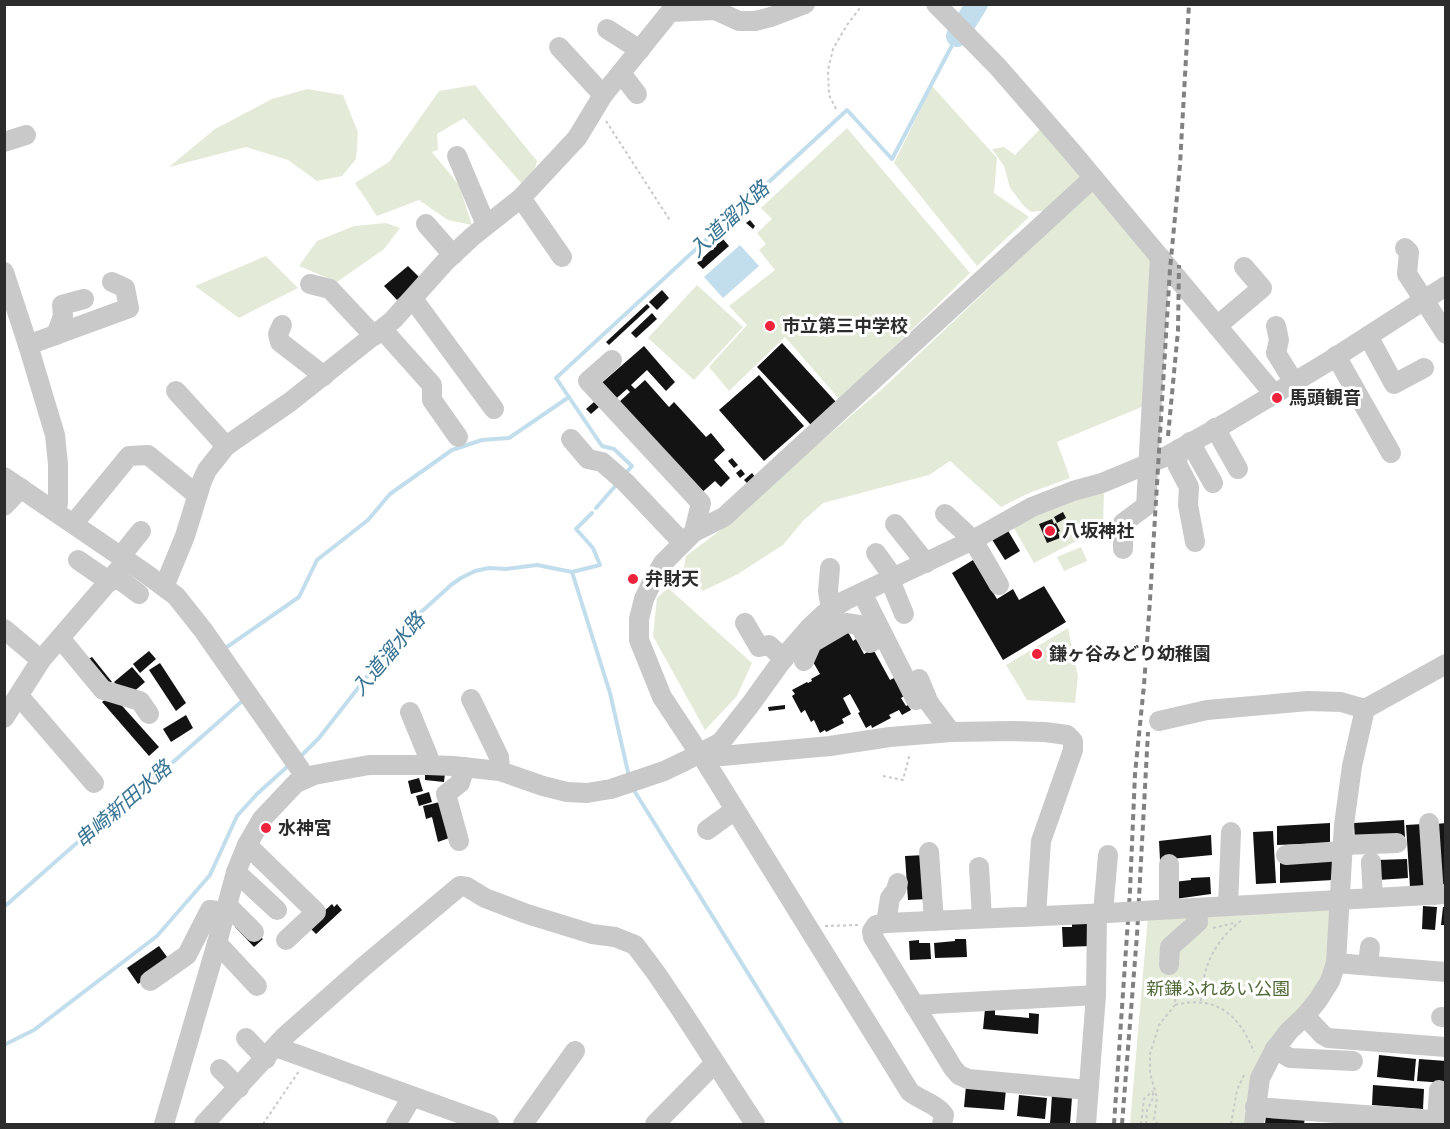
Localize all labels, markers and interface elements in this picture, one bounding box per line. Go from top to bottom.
water label: 入道溜水路 [683,173,776,263]
place label: 市立第三中学校 [782,313,908,337]
marker: 市立第三中学校 [763,319,777,333]
place label: 馬頭観音 [1289,385,1361,409]
marker: 馬頭観音 [1270,391,1284,405]
place label: 八坂神社 [1062,518,1134,542]
marker: 八坂神社 [1043,524,1057,538]
place label: 弁財天 [645,566,699,590]
marker: 弁財天 [626,572,640,586]
water label: 入道溜水路 [345,605,431,701]
place label: 鎌ヶ谷みどり幼稚園 [1049,641,1211,665]
marker: 鎌ヶ谷みどり幼稚園 [1030,647,1044,661]
water label: 串崎新田水路 [69,753,178,853]
place label: 水神宮 [278,815,332,839]
marker: 水神宮 [259,821,273,835]
park label: 新鎌ふれあい公園 [1146,976,1290,1000]

